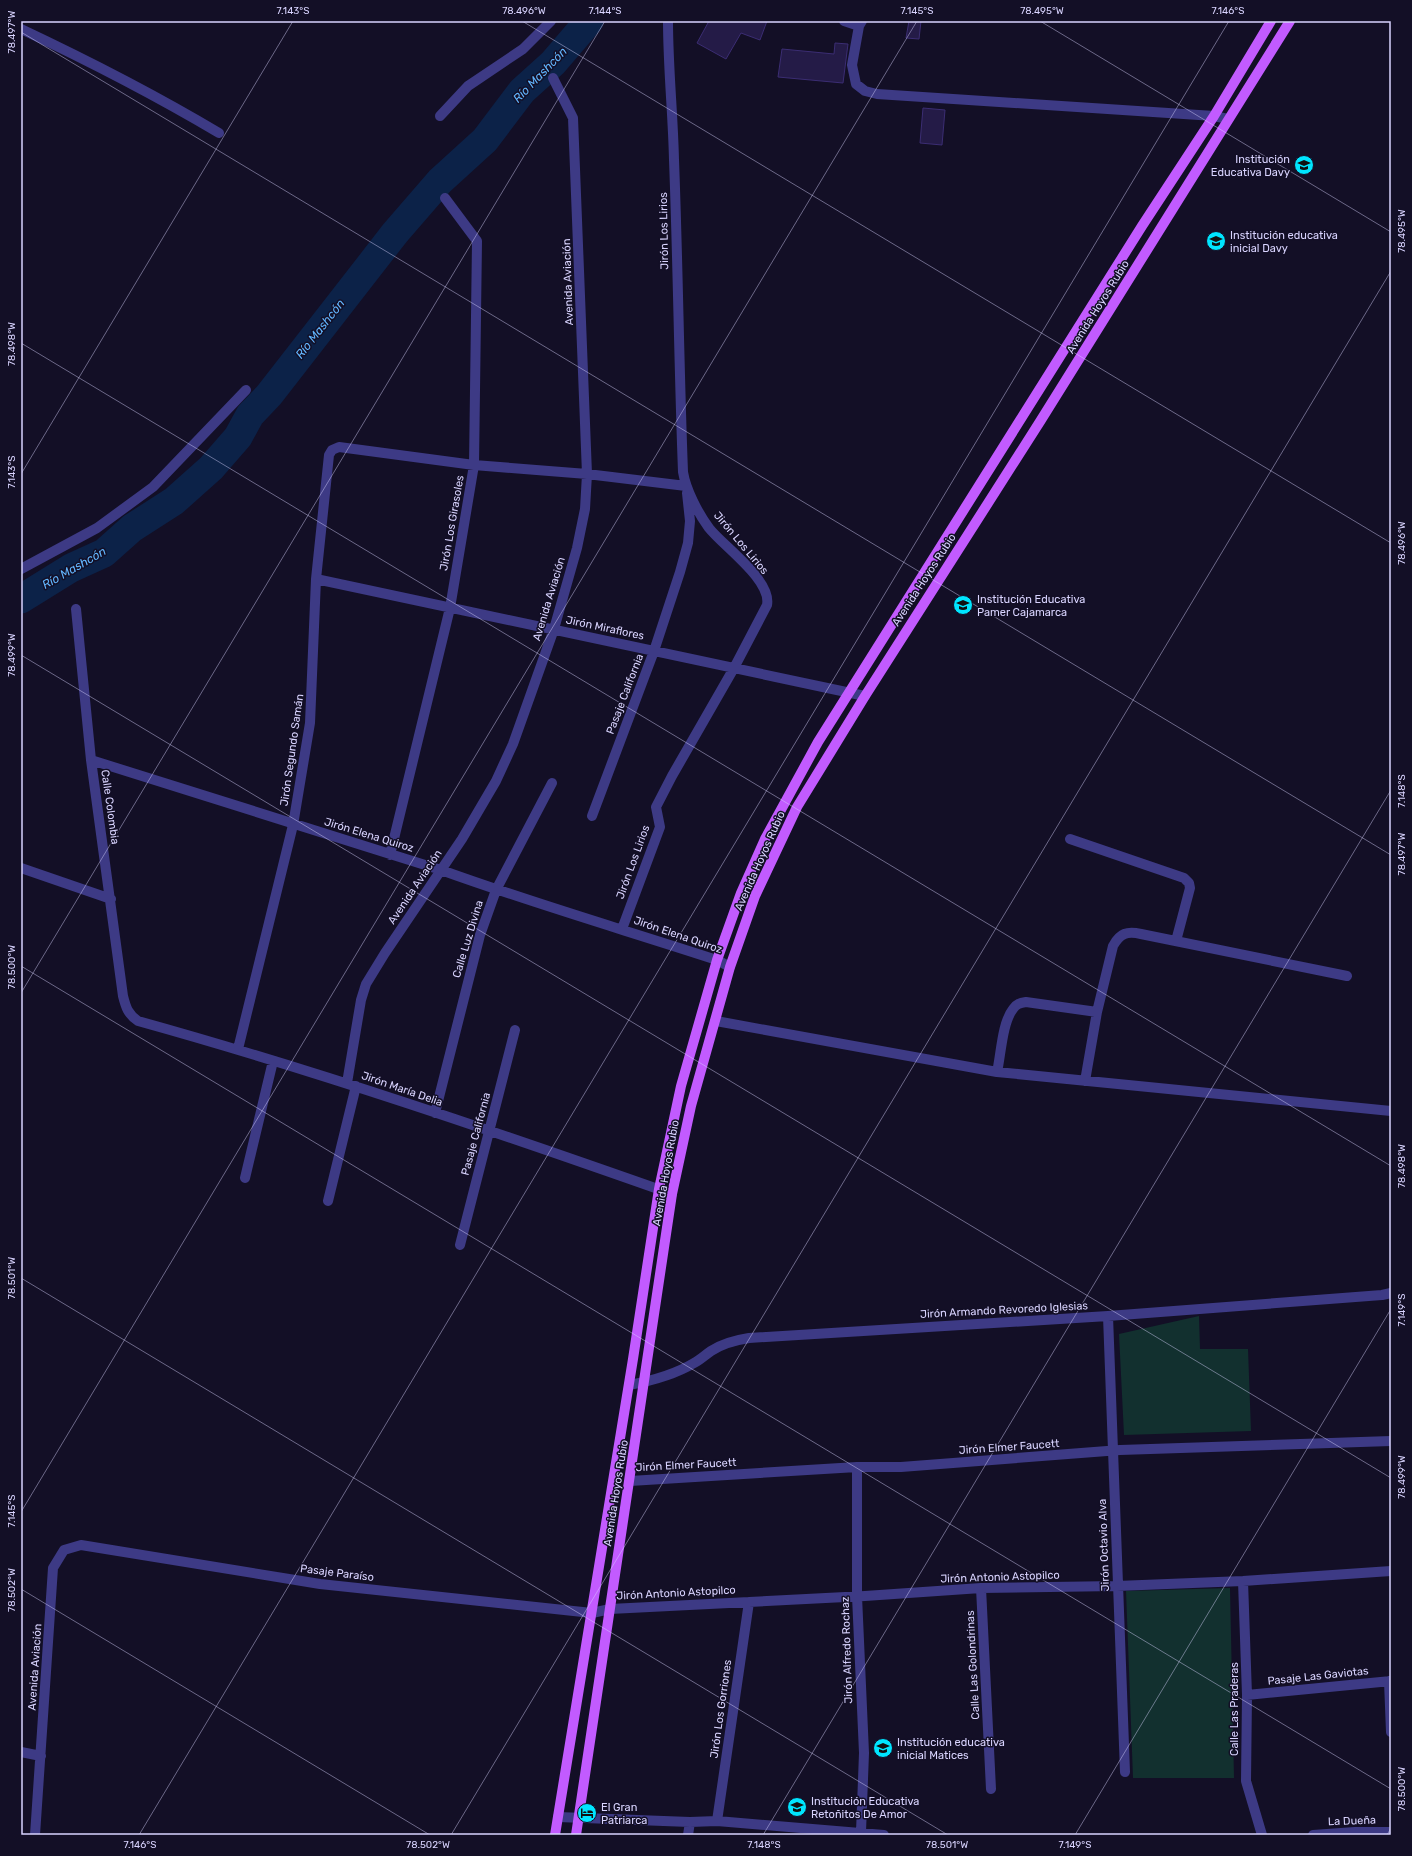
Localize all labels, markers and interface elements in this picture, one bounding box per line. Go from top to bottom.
text: 7.143°S [277,5,309,17]
text: 78.496°W [502,5,546,17]
text: 7.144°S [588,5,622,17]
text: 7.145°S [901,5,933,17]
text: 78.495°W [1020,5,1064,17]
text: 7.146°S [1212,5,1244,17]
text: 78.497°W [6,11,18,53]
water label: Río Mashcón [510,44,570,106]
place label: Institución Educativa Davy [1211,153,1290,179]
school or university icon: Institución Educativa Davy [1293,154,1315,176]
street label: Jirón Los Lirios [657,192,671,270]
text: 78.495°W [1396,209,1408,253]
place label: Institución educativa inicial Davy [1230,229,1338,255]
school or university icon: Institución educativa inicial Davy [1205,230,1227,252]
street label: Avenida Aviación [560,238,576,326]
street label: Avenida Hoyos Rubio [1064,258,1132,356]
water label: Río Mashcón [292,297,348,361]
text: 78.498°W [6,322,18,366]
text: 7.143°S [6,456,18,488]
street label: Jirón Los Girasoles [437,474,467,572]
street label: Jirón Los Lirios [711,509,771,577]
text: 78.496°W [1396,521,1408,565]
street label: Avenida Hoyos Rubio [889,531,959,629]
water label: Río Mashcón [40,544,108,592]
street label: Avenida Aviación [530,556,568,642]
place label: Institución Educativa Pamer Cajamarca [977,593,1085,619]
school or university icon: Institución Educativa Pamer Cajamarca [952,594,974,616]
street label: Jirón Miraflores [565,613,646,643]
text: 78.499°W [6,633,18,677]
street label: Pasaje California [604,652,646,736]
street label: Jirón Segundo Samán [278,693,306,807]
street label: Calle Colombia [98,769,122,845]
text: 7.148°S [1396,774,1408,808]
street label: Avenida Hoyos Rubio [732,809,788,913]
street label: Jirón Elena Quiroz [323,815,416,855]
street label: Jirón Los Lirios [614,823,653,901]
text: 78.497°W [1396,833,1408,875]
street label: Avenida Aviación [385,847,445,927]
street label: Calle Luz Divina [450,899,486,979]
street label: Jirón Elena Quiroz [632,914,724,956]
text: 78.500°W [6,945,18,989]
street label: Jirón María Delia [360,1069,444,1109]
street label: Pasaje California [459,1091,493,1177]
street label: Avenida Hoyos Rubio [650,1119,682,1227]
text: 78.498°W [1396,1144,1408,1188]
text: 78.501°W [6,1257,18,1299]
text: 7.149°S [1396,1294,1408,1326]
street label: Jirón Armando Revoredo Iglesias [920,1299,1089,1321]
street label: Jirón Elmer Faucett [958,1437,1060,1457]
street label: Avenida Hoyos Rubio [601,1439,631,1547]
text: 78.499°W [1396,1455,1408,1499]
street label: Jirón Elmer Faucett [635,1456,737,1474]
text: 7.145°S [6,1495,18,1527]
street label: Jirón Octavio Alva [1096,1498,1112,1592]
street label: Pasaje Paraíso [299,1562,375,1584]
text: 78.502°W [6,1568,18,1612]
street label: Jirón Antonio Astopilco [940,1568,1060,1586]
street label: Jirón Antonio Astopilco [616,1583,736,1603]
street label: Jirón Alfredo Rochaz [839,1596,855,1704]
street label: Calle Las Golondrinas [964,1610,982,1720]
street label: Avenida Aviación [25,1623,45,1711]
street label: Jirón Los Gorriones [708,1658,734,1759]
street label: Calle Las Praderas [1228,1662,1241,1756]
street label: Pasaje Las Gaviotas [1267,1664,1370,1688]
place label: Institución educativa inicial Matices [897,1736,1005,1762]
school or university icon: Institución educativa inicial Matices [872,1737,894,1759]
text: 78.500°W [1396,1767,1408,1811]
place label: Institución Educativa Retoñitos De Amor [811,1795,919,1821]
school or university icon: Institución Educativa Retoñitos De Amor [786,1796,808,1818]
place label: El Gran Patriarca [601,1801,647,1827]
hotel icon: El Gran Patriarca [576,1802,598,1824]
street label: La Dueña [1328,1814,1376,1828]
text: 7.146°S [124,1839,156,1851]
text: 78.502°W [406,1839,450,1851]
text: 7.148°S [747,1839,781,1851]
text: 78.501°W [926,1839,968,1851]
text: 7.149°S [1059,1839,1091,1851]

